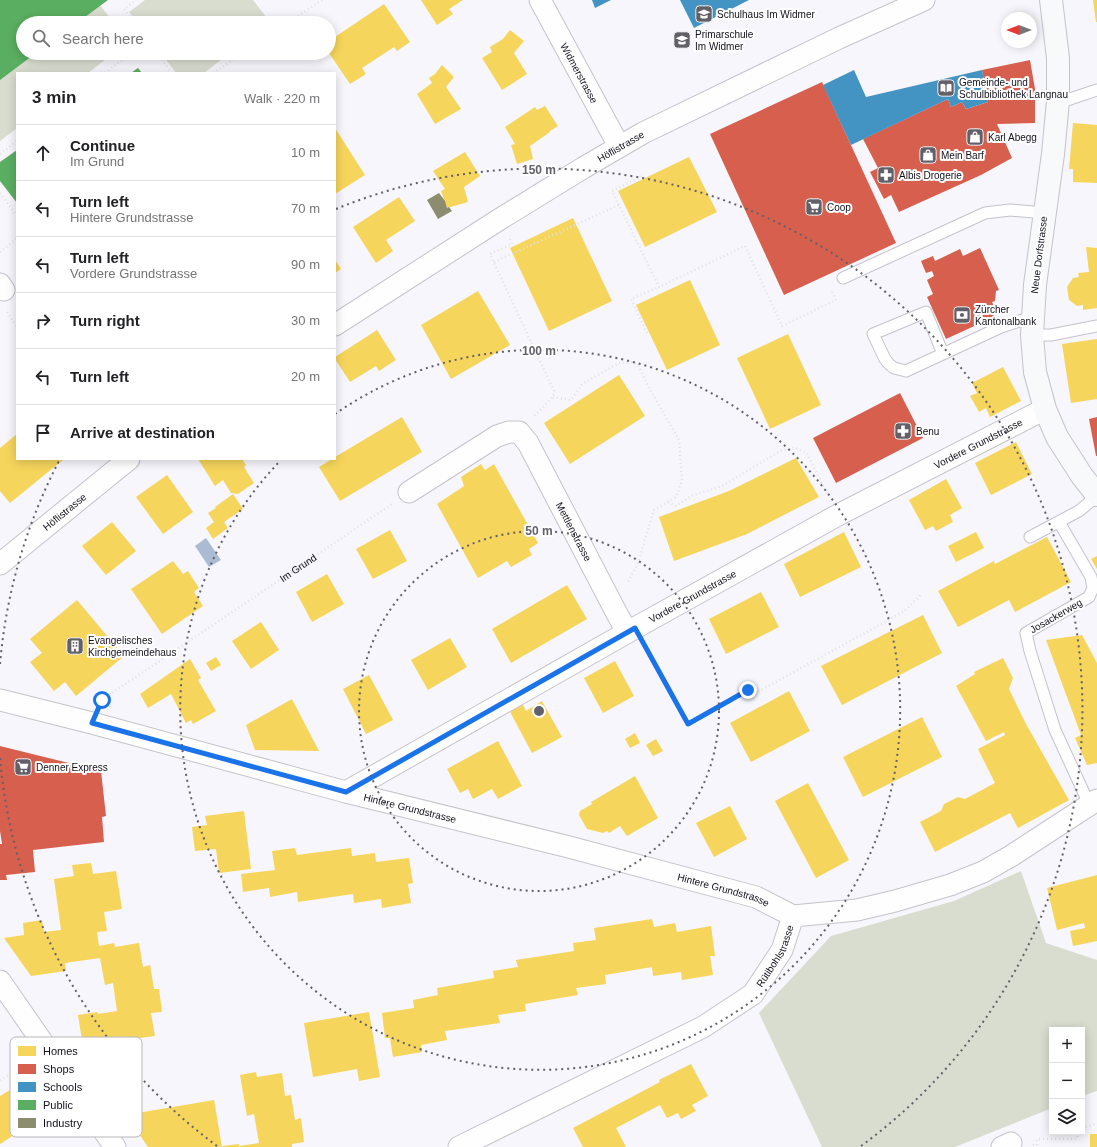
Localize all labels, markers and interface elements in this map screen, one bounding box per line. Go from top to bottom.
school or university icon: Schulhaus Im Widmer [694,4,714,24]
place label: Schulhaus Im Widmer [717,9,815,20]
north arrow [1001,12,1037,48]
search box [16,16,336,60]
icon: search [30,27,52,49]
place label: Primarschule Im Widmer [695,29,754,52]
text: Search here [62,30,144,47]
school or university icon: Primarschule Im Widmer [672,30,692,50]
street label: Widmerstrasse [559,41,600,105]
place label: Gemeinde- und Schulbibliothek Langnau [959,77,1068,100]
library icon: Gemeinde- und Schulbibliothek Langnau [936,78,956,98]
text: 3 min [32,88,76,107]
text: Walk · 220 m [244,91,320,106]
shop icon: Karl Abegg [965,127,985,147]
street label: Höflistrasse [595,128,646,164]
place label: Karl Abegg [988,132,1037,143]
text: Continue [70,137,135,154]
icon: ahead [32,142,54,164]
text: 10 m [291,145,320,160]
shop icon: Mein Barf [918,145,938,165]
place label: Mein Barf [941,150,984,161]
text: Im Grund [70,154,124,169]
text: 150 m [522,163,556,177]
pharmacy icon: Albis Drogerie [876,165,896,185]
place label: Albis Drogerie [899,170,962,181]
text: Turn left [70,193,129,210]
supermarket icon: Coop [804,197,824,217]
icon: left [32,198,54,220]
text: 70 m [291,201,320,216]
place label: Coop [827,202,851,213]
text: Hintere Grundstrasse [70,210,194,225]
street label: Neue Dorfstrasse [1029,215,1049,294]
text: Turn left [70,249,129,266]
icon: left [32,254,54,276]
text: 90 m [291,257,320,272]
text: Vordere Grundstrasse [70,266,197,281]
place label: Zürcher Kantonalbank [975,304,1037,327]
bank icon: Zürcher Kantonalbank [952,305,972,325]
icon: right [32,310,54,332]
text: Turn right [70,312,140,329]
text: 30 m [291,313,320,328]
text: 100 m [522,344,556,358]
icon: left [32,366,54,388]
text: Turn left [70,368,129,385]
text: 20 m [291,369,320,384]
street label: Vordere Grundstrasse [932,416,1025,470]
pharmacy icon: Benu [893,421,913,441]
icon: arrive [32,422,54,444]
text: Arrive at destination [70,424,215,441]
place label: Benu [916,426,939,437]
street label: Höflistrasse [41,491,88,532]
street label: Mettlenstrasse [554,500,594,563]
text: 50 m [525,524,553,538]
street label: Im Grund [277,551,318,584]
street label: Vordere Grundstrasse [647,567,738,625]
street label: Josackerweg [1028,597,1084,635]
place label: Evangelisches Kirchgemeindehaus [88,635,176,658]
building icon: Evangelisches Kirchgemeindehaus [65,636,85,656]
route end [739,681,757,699]
route start [93,691,111,709]
centre of rings [532,704,546,718]
supermarket icon: Denner Express [13,757,33,777]
place label: Denner Express [36,762,108,773]
street label: Hintere Grundstrasse [363,791,458,825]
street label: Hintere Grundstrasse [676,871,772,909]
street label: Rütibohlstrasse [754,923,795,989]
map controls [1049,1027,1085,1135]
button: + [1049,1027,1085,1063]
legend [10,1037,142,1137]
text: Homes [43,1045,78,1057]
text: Shops [43,1063,75,1075]
button: − [1049,1063,1085,1099]
text: Schools [43,1081,83,1093]
text: Public [43,1099,73,1111]
button: layers [1049,1099,1085,1135]
text: Industry [43,1117,83,1129]

